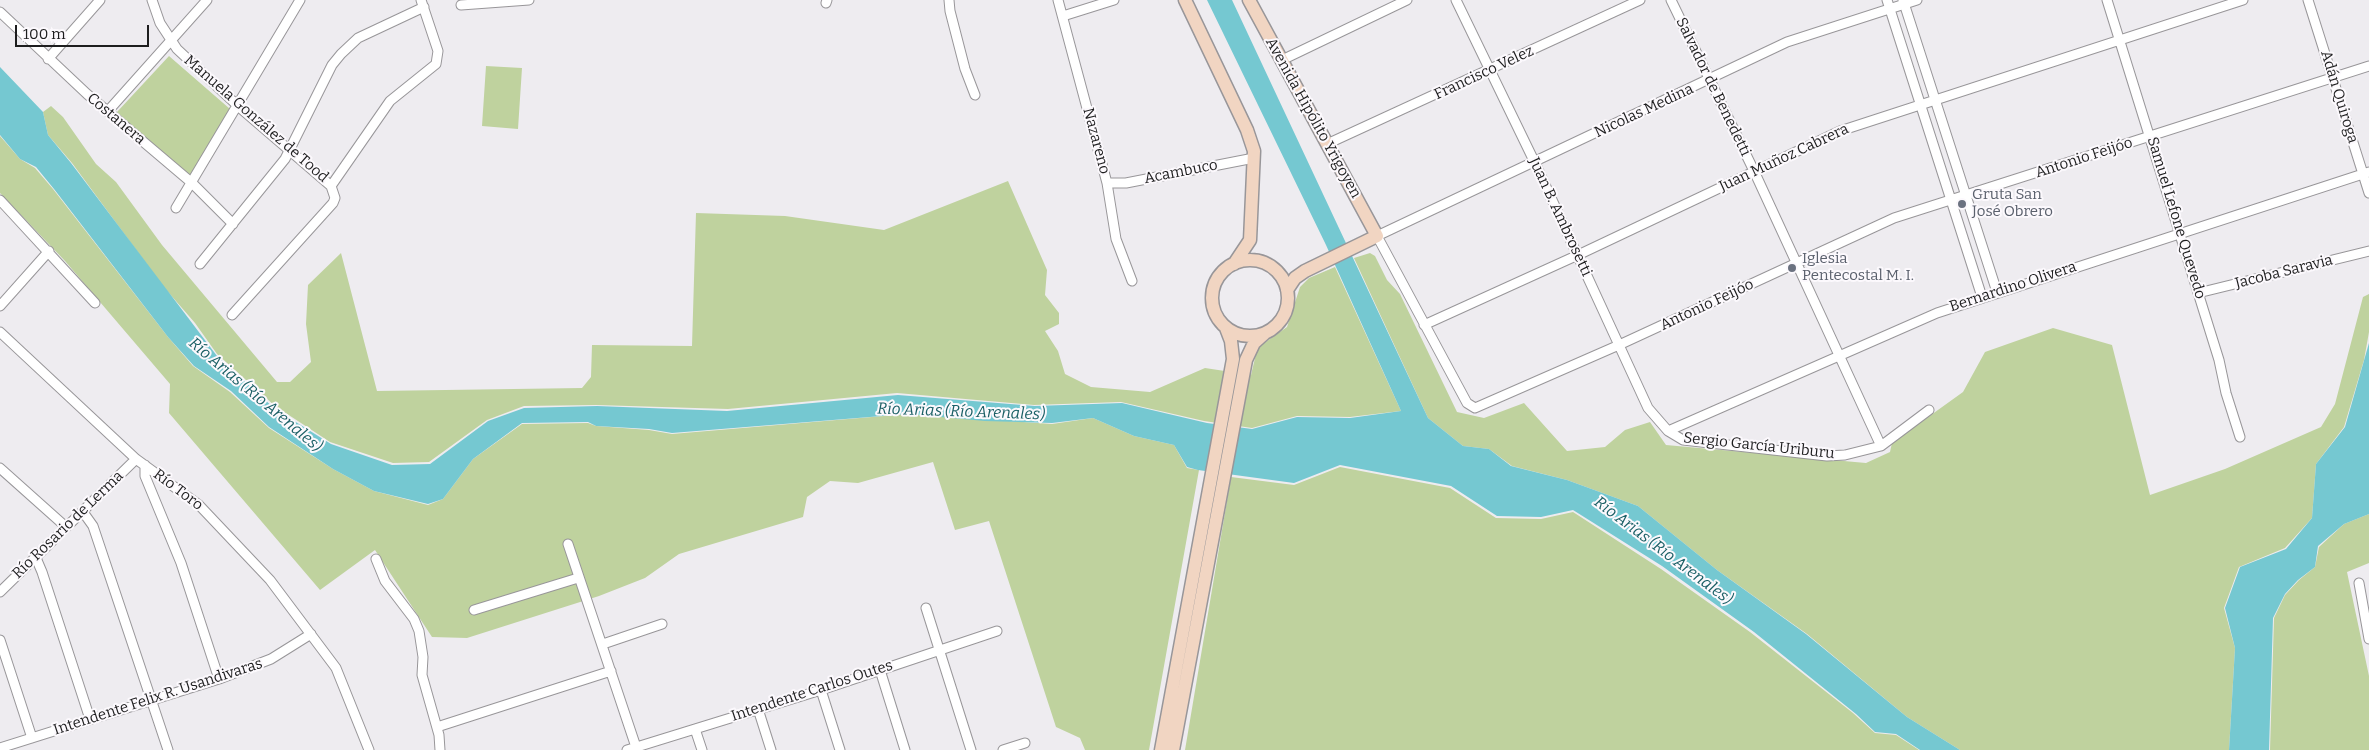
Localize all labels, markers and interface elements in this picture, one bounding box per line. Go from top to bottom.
scale bar [18,15,151,47]
street label: Salvador de Benedetti [1672,15,1754,159]
text: 100 m [23,25,66,43]
street label: Avenida Hipólito Yrigoyen [1261,35,1365,201]
street label: Francisco Velez [1432,42,1536,104]
street label: Adán Quiroga [2316,48,2362,146]
street label: Manuela González de Tood [180,51,332,187]
street label: Nicolas Medina [1592,80,1696,142]
street label: Costanera [83,89,149,149]
street label: Nazareno [1079,106,1113,176]
street label: Juan Muñoz Cabrera [1716,120,1852,196]
street label: Antonio Feijóo [2033,134,2135,182]
street label: Samuel Lefone Quevedo [2143,135,2209,301]
street label: Juan B. Ambrosetti [1525,155,1595,279]
street label: Acambuco [1143,156,1219,188]
place label: Gruta San José Obrero [1972,186,2053,221]
marker: Gruta San José Obrero [1956,198,1968,210]
place label: Iglesia Pentecostal M. I. [1802,250,1914,285]
street label: Jacoba Saravia [2233,251,2335,293]
street label: Bernardino Olivera [1947,258,2079,316]
marker: Iglesia Pentecostal M. I. [1786,262,1798,274]
street label: Antonio Feijóo [1657,275,1757,335]
water label: Río Arias (Río Arenales) [185,334,325,456]
water label: Río Arias (Río Arenales) [877,399,1045,425]
street label: Sergio García Uriburu [1683,429,1835,463]
street label: Río Toro [150,466,206,514]
street label: Río Rosario de Lerma [9,467,127,583]
water label: Río Arias (Río Arenales) [1590,493,1736,609]
street label: Intendente Felix R. Usandivaras [51,655,265,739]
street label: Intendente Carlos Outes [729,656,895,726]

